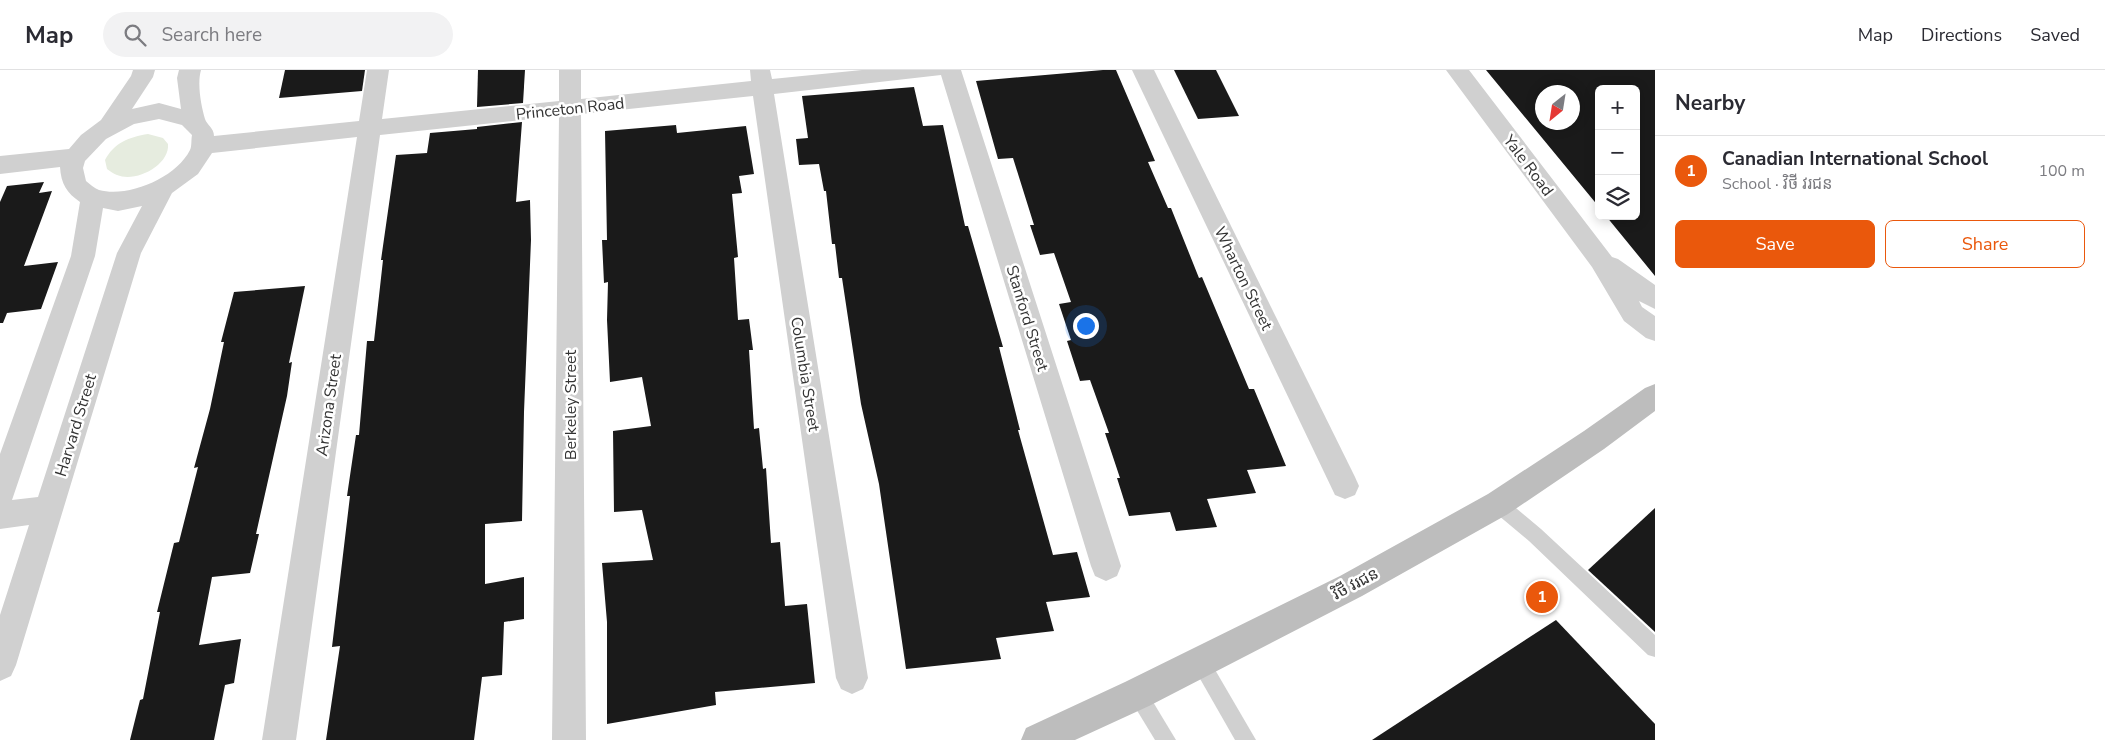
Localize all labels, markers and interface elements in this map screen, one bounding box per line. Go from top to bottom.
search box [103,12,453,57]
text: Map [25,19,73,51]
icon: search [121,21,149,49]
text: Search here [161,22,262,48]
text: Map [1858,23,1893,47]
text: Directions [1921,23,2002,47]
text: Saved [2030,23,2080,47]
north arrow [1535,85,1580,130]
map controls [1595,85,1640,220]
button: + [1595,85,1640,130]
text: Nearby [1675,89,1745,117]
street label: Princeton Road [515,92,626,126]
street label: Yale Road [1497,130,1558,201]
button: − [1595,130,1640,175]
text: Canadian International School [1722,146,1988,172]
text: 1 [1686,160,1696,182]
text: 100 m [2038,160,2085,182]
text: School · វិថី វរជន [1722,173,1832,195]
button: layers [1595,175,1640,220]
button: Save [1675,220,1875,268]
button: Share [1885,220,2085,268]
street label: Wharton Street [1209,223,1278,334]
street label: Stanford Street [1000,263,1054,374]
your location [1073,313,1099,339]
street label: Columbia Street [785,315,825,433]
street label: Berkeley Street [560,349,582,460]
street label: Arizona Street [311,352,347,457]
street label: Harvard Street [50,371,102,479]
street label: វិថី វរជន [1328,562,1383,606]
pin: 1 [1526,578,1558,616]

